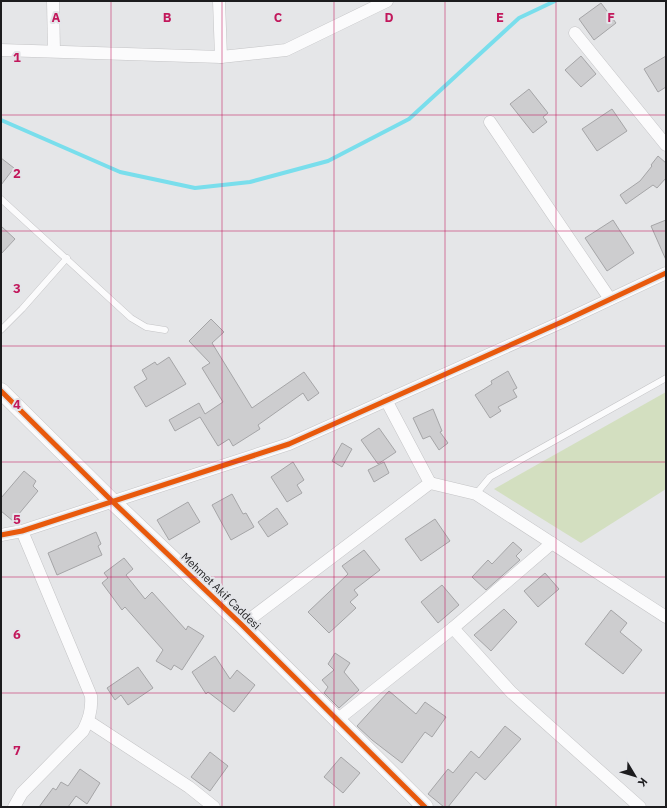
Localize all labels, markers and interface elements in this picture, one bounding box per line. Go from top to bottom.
text: A [52,9,61,26]
text: B [163,9,172,26]
text: C [274,9,283,26]
text: D [384,9,394,26]
text: E [496,9,504,26]
text: F [607,9,615,26]
text: 1 [13,49,21,66]
text: 2 [13,165,21,182]
text: 3 [13,280,21,297]
text: 4 [13,396,21,413]
text: 5 [13,511,21,528]
street label: Mehmet Akif Caddesi [178,550,264,632]
text: 6 [13,626,21,643]
text: 7 [13,742,21,759]
north arrow [615,756,655,796]
text: K [635,775,651,790]

